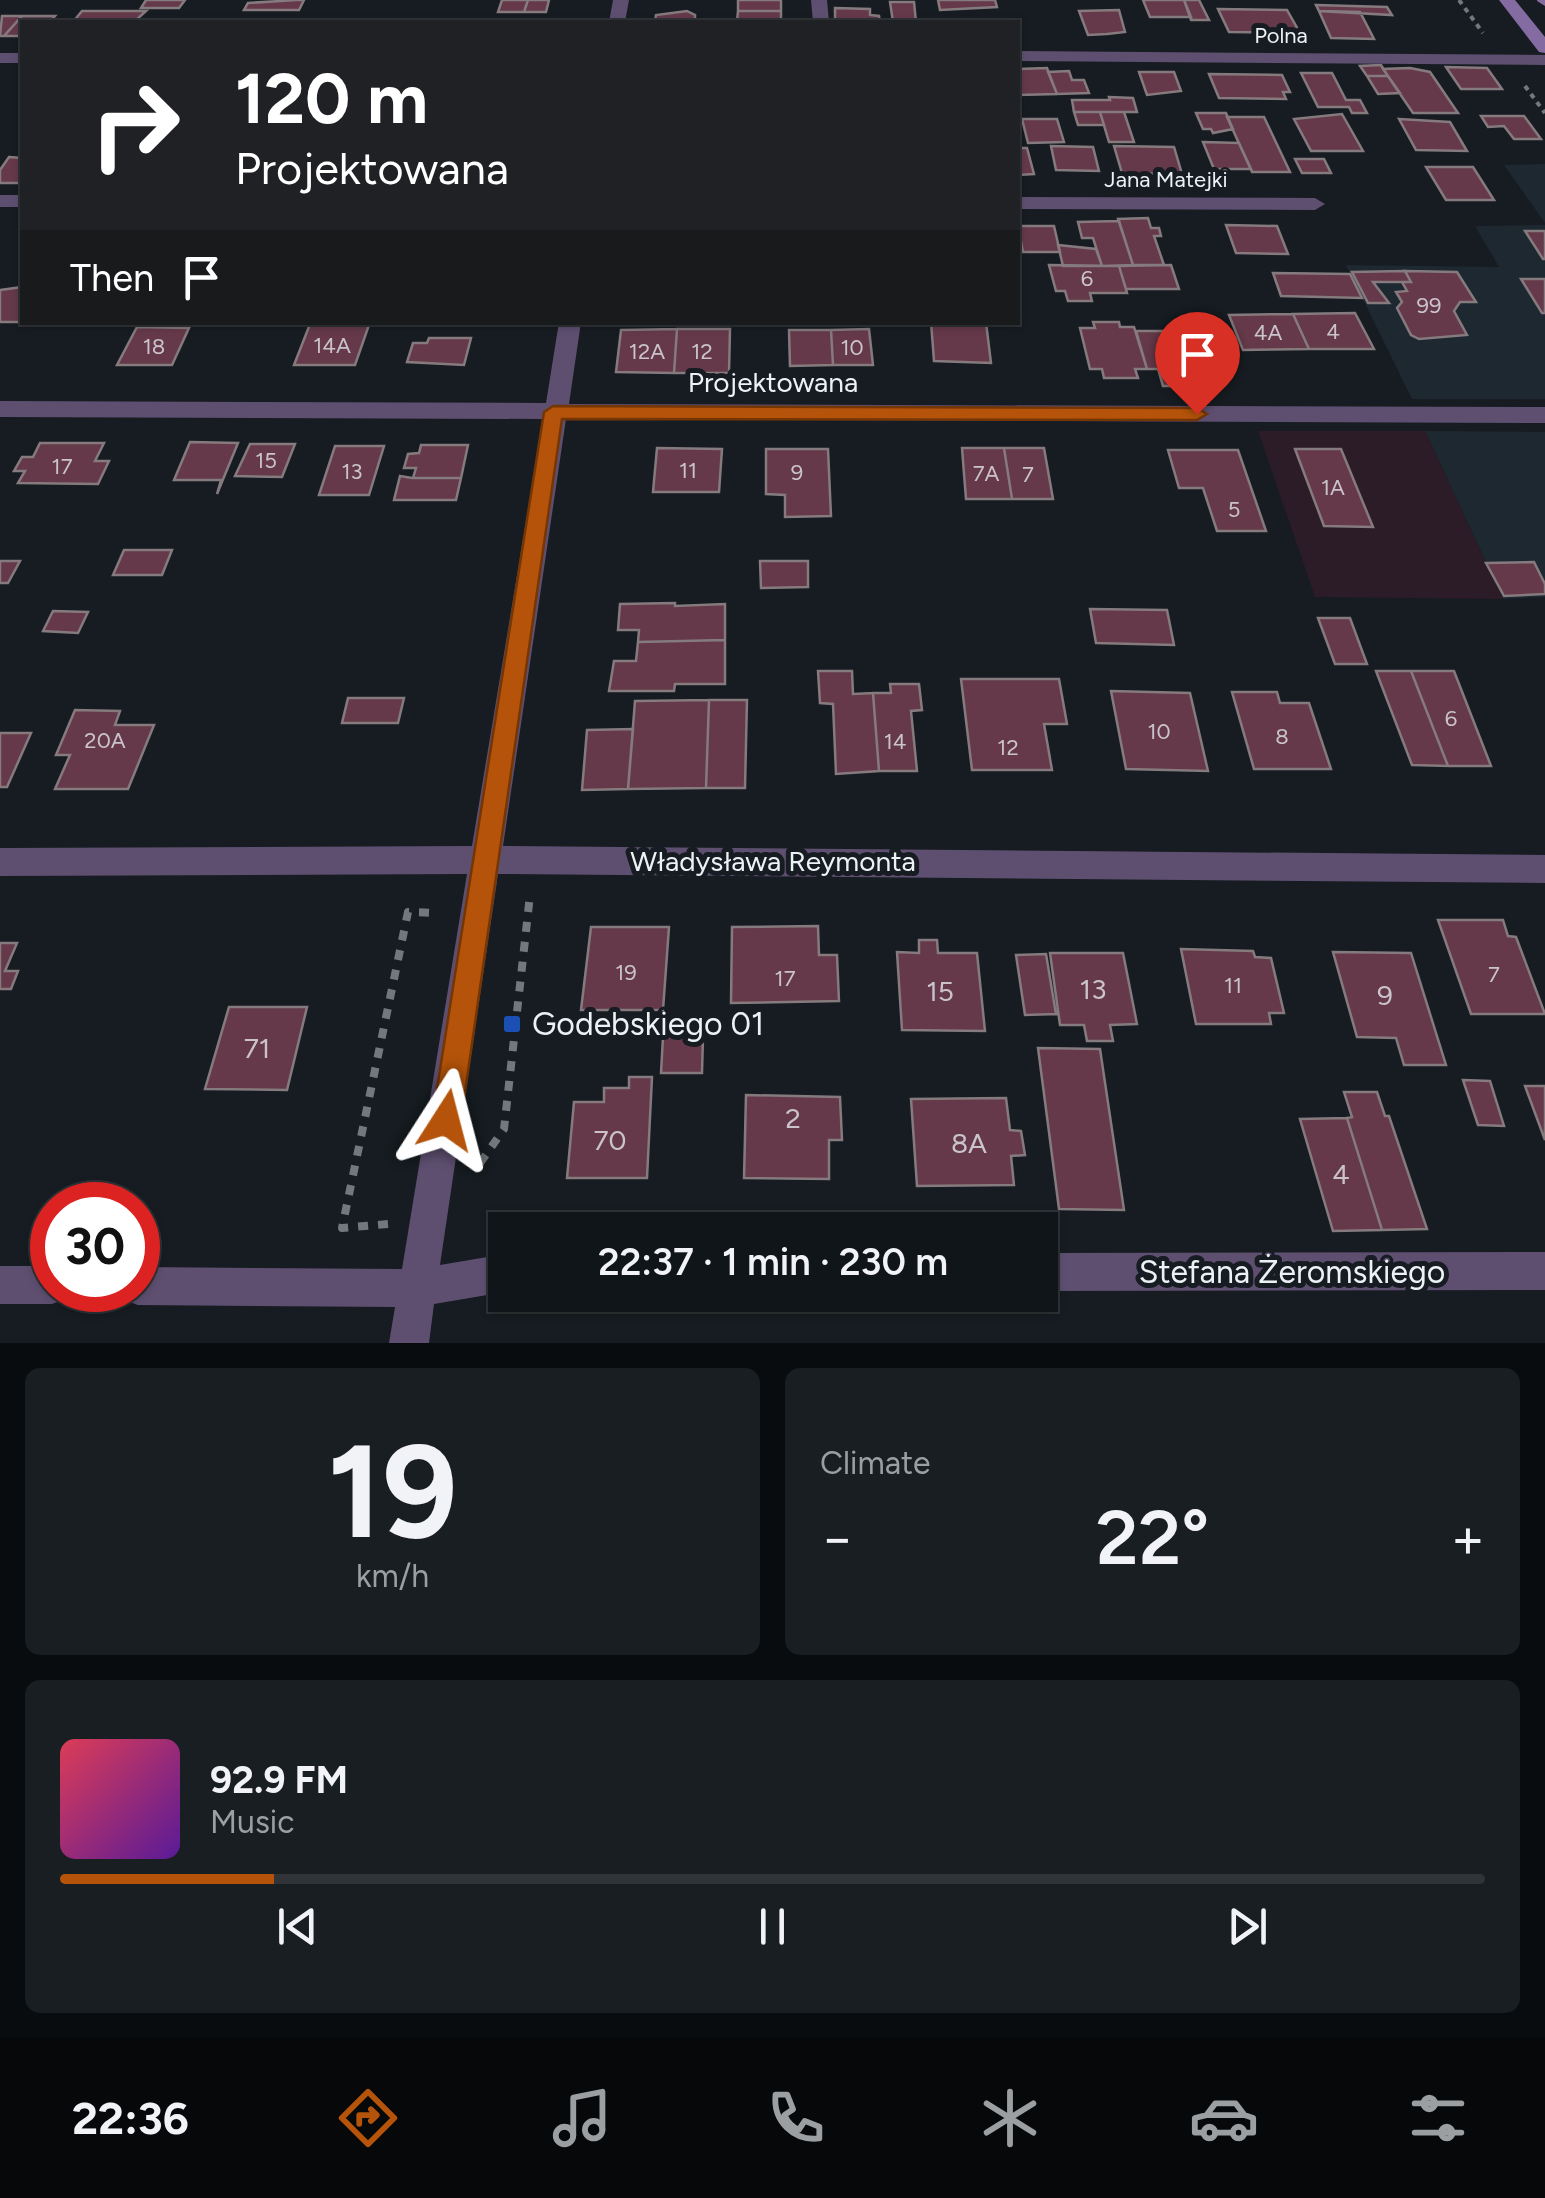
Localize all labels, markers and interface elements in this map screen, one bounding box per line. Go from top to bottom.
street label: Polna [1254,22,1308,49]
text: 120 m [235,56,428,141]
icon: right [70,60,200,190]
text: Projektowana [235,141,509,195]
street label: Jana Matejki [1104,166,1228,193]
icon: arrive [174,250,229,305]
text: Then [70,255,154,301]
house number: 6 [1081,265,1093,292]
house number: 99 [1417,292,1441,319]
pin [1155,312,1240,415]
house number: 4 [1326,318,1340,345]
house number: 4A [1254,319,1282,346]
icon: arrive [1170,327,1225,382]
house number: 14A [313,332,351,359]
house number: 18 [143,333,165,360]
house number: 10 [840,334,864,361]
house number: 12A [629,338,665,365]
house number: 12 [691,338,713,365]
street label: Projektowana [688,365,858,399]
house number: 15 [255,447,277,474]
house number: 17 [52,453,73,480]
house number: 11 [679,457,697,484]
house number: 13 [341,458,363,485]
house number: 9 [791,459,803,486]
house number: 7A [973,460,999,487]
house number: 7 [1022,461,1034,488]
house number: 1A [1321,474,1345,501]
house number: 5 [1228,496,1240,523]
house number: 6 [1445,705,1457,732]
house number: 10 [1147,718,1171,745]
house number: 8 [1275,723,1289,750]
house number: 20A [84,727,126,754]
house number: 14 [884,728,906,755]
house number: 12 [997,734,1019,761]
street label: Władysława Reymonta [630,844,916,878]
house number: 19 [615,959,637,986]
house number: 7 [1488,961,1500,988]
house number: 17 [775,965,796,992]
house number: 13 [1080,972,1106,1006]
house number: 11 [1224,972,1242,999]
house number: 15 [926,974,954,1008]
house number: 9 [1377,978,1393,1012]
place label: Godebskiego 01 [532,1005,764,1043]
marker: Godebskiego 01 [501,1013,523,1035]
house number: 71 [244,1031,270,1065]
position arrow [394,1068,498,1172]
house number: 2 [785,1101,801,1135]
house number: 70 [594,1123,626,1157]
house number: 8A [951,1126,987,1160]
house number: 4 [1332,1157,1350,1191]
speed limit sign: 30 [30,1182,160,1312]
text: 22:37 · 1 min · 230 m [598,1239,948,1285]
street label: Stefana Żeromskiego [1139,1253,1445,1291]
text: 19 [327,1414,458,1570]
text: Climate [820,1444,931,1482]
text: 22° [1096,1493,1209,1583]
text: − [820,1505,854,1571]
text: + [1451,1505,1485,1571]
text: km/h [356,1557,429,1595]
text: 92.9 FM [210,1757,348,1803]
text: Music [210,1803,295,1841]
icon: previous [270,1899,325,1954]
icon: pause [745,1899,800,1954]
icon: next [1220,1899,1275,1954]
icon: directions [333,2083,403,2153]
icon: music [547,2083,617,2153]
icon: phone [761,2083,831,2153]
icon: climate [975,2083,1045,2153]
icon: car [1189,2083,1259,2153]
icon: filters [1403,2083,1473,2153]
text: 22:36 [72,2091,189,2145]

